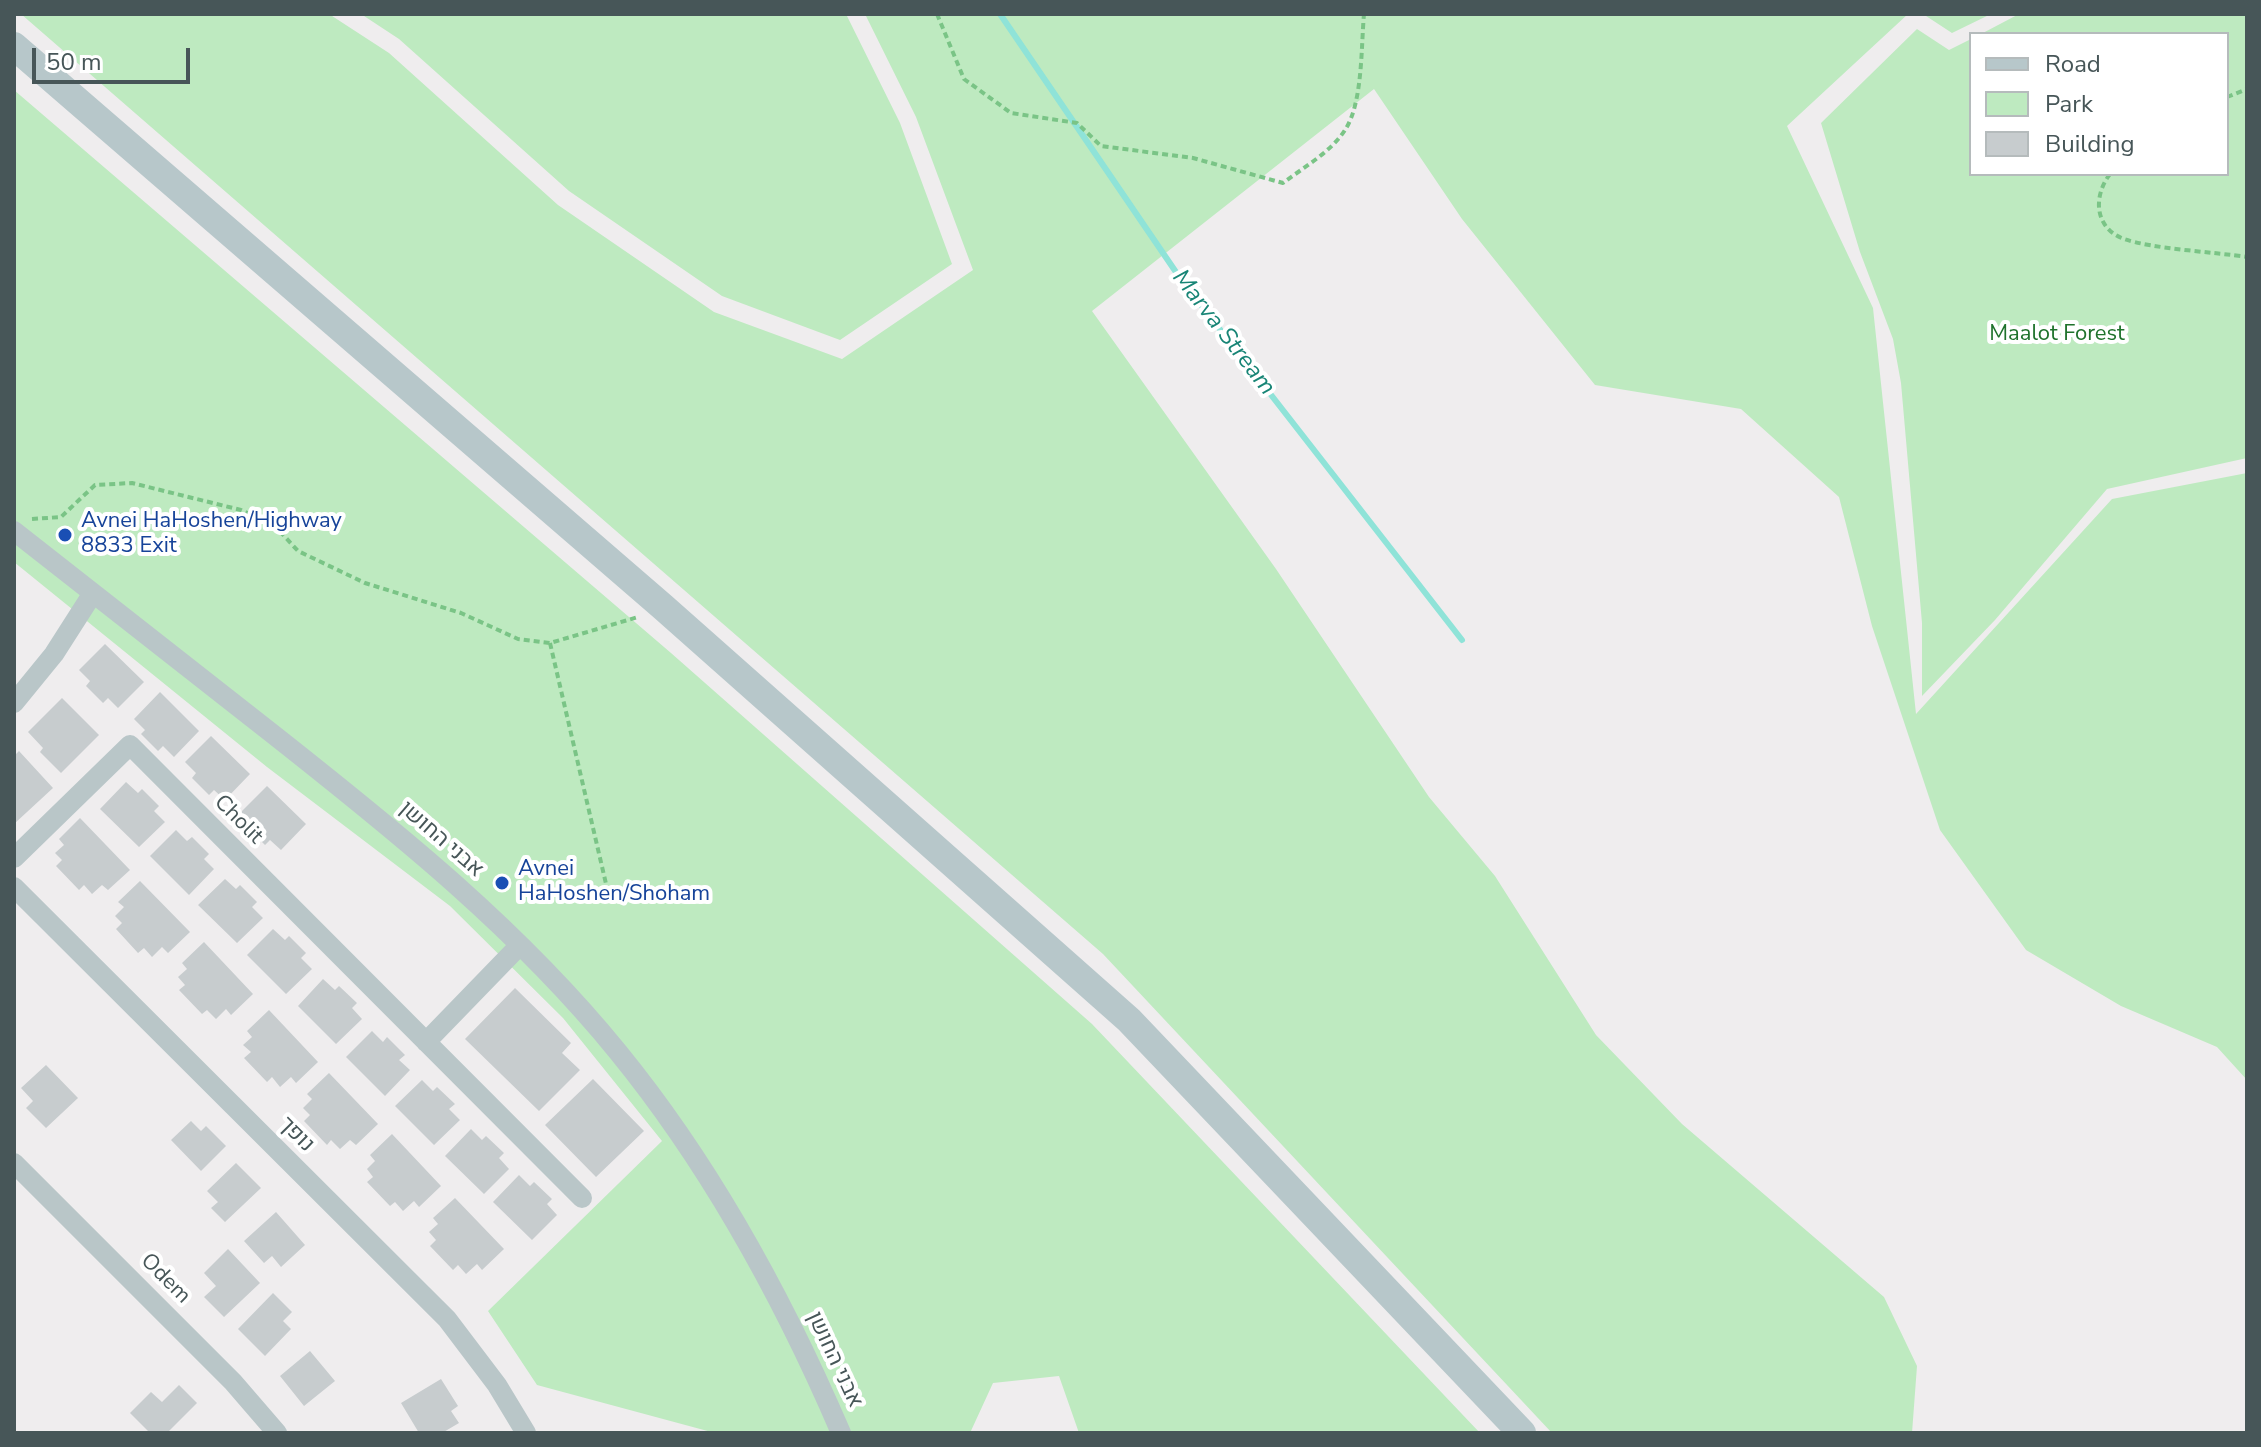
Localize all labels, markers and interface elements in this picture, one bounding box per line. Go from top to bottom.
scale bar [36,32,194,82]
legend [1969,32,2229,176]
text: 50 m [46,46,102,78]
text: Road [2045,48,2101,80]
text: Park [2045,88,2093,120]
text: Building [2045,128,2135,160]
water label: Marva Stream [1165,265,1281,401]
park label: Maalot Forest [1989,322,2125,348]
place label: Avnei HaHoshen/Highway 8833 Exit [81,509,342,560]
marker: Avnei HaHoshen/Highway 8833 Exit [56,526,74,544]
street label: Cholit [208,790,268,850]
street label: אבני החושן [394,796,488,884]
place label: Avnei HaHoshen/Shoham [518,857,710,908]
marker: Avnei HaHoshen/Shoham [493,874,511,892]
street label: נופך [273,1112,319,1158]
street label: Odem [134,1248,196,1310]
street label: אבני החושן [800,1308,868,1412]

